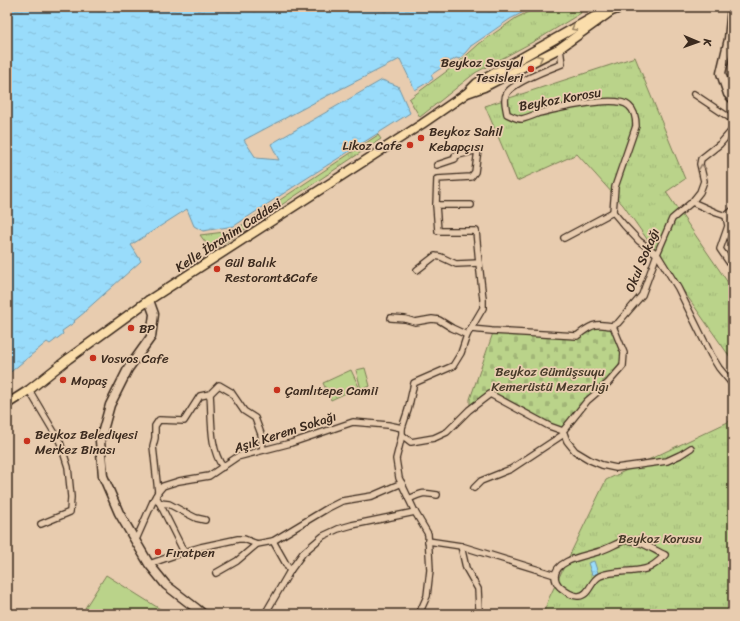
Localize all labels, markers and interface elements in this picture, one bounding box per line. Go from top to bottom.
north arrow [678,22,718,62]
one-way arrow [571,23,578,30]
text: K [698,38,717,47]
place label: Beykoz Sosyal Tesisleri [441,51,523,89]
one-way arrow [536,55,544,63]
marker: Beykoz Sosyal Tesisleri [526,64,536,74]
street label: Beykoz Korosu [517,80,603,118]
place label: Beykoz Sahil Kebapçısı [429,120,503,158]
marker: Beykoz Sahil Kebapçısı [416,133,426,143]
place label: Likoz Cafe [342,134,402,157]
marker: Likoz Cafe [405,140,415,150]
one-way arrow [697,164,706,170]
street label: Kelle İbrahim Caddesi [170,192,286,278]
street label: Okul Sokağı [618,224,666,296]
place label: Gül Balık Restorant&Cafe [225,251,318,289]
marker: Gül Balık Restorant&Cafe [212,264,222,274]
place label: BP [139,317,155,340]
marker: BP [126,323,136,333]
place label: Vosvos Cafe [101,347,169,370]
marker: Vosvos Cafe [88,353,98,363]
park label: Beykoz Gümüşsuyu Kemerüstü Mezarlığı [491,360,609,398]
place label: Mopaş [71,369,109,392]
marker: Mopaş [58,375,68,385]
place label: Çamlıtepe Camii [285,379,378,402]
marker: Çamlıtepe Camii [272,385,282,395]
street label: Aşık Kerem Sokağı [230,404,340,460]
place label: Beykoz Belediyesi Merkez Binası [35,423,138,461]
marker: Beykoz Belediyesi Merkez Binası [22,436,32,446]
park label: Beykoz Korusu [618,527,702,550]
place label: Fıratpen [166,541,215,564]
marker: Fıratpen [153,547,163,557]

